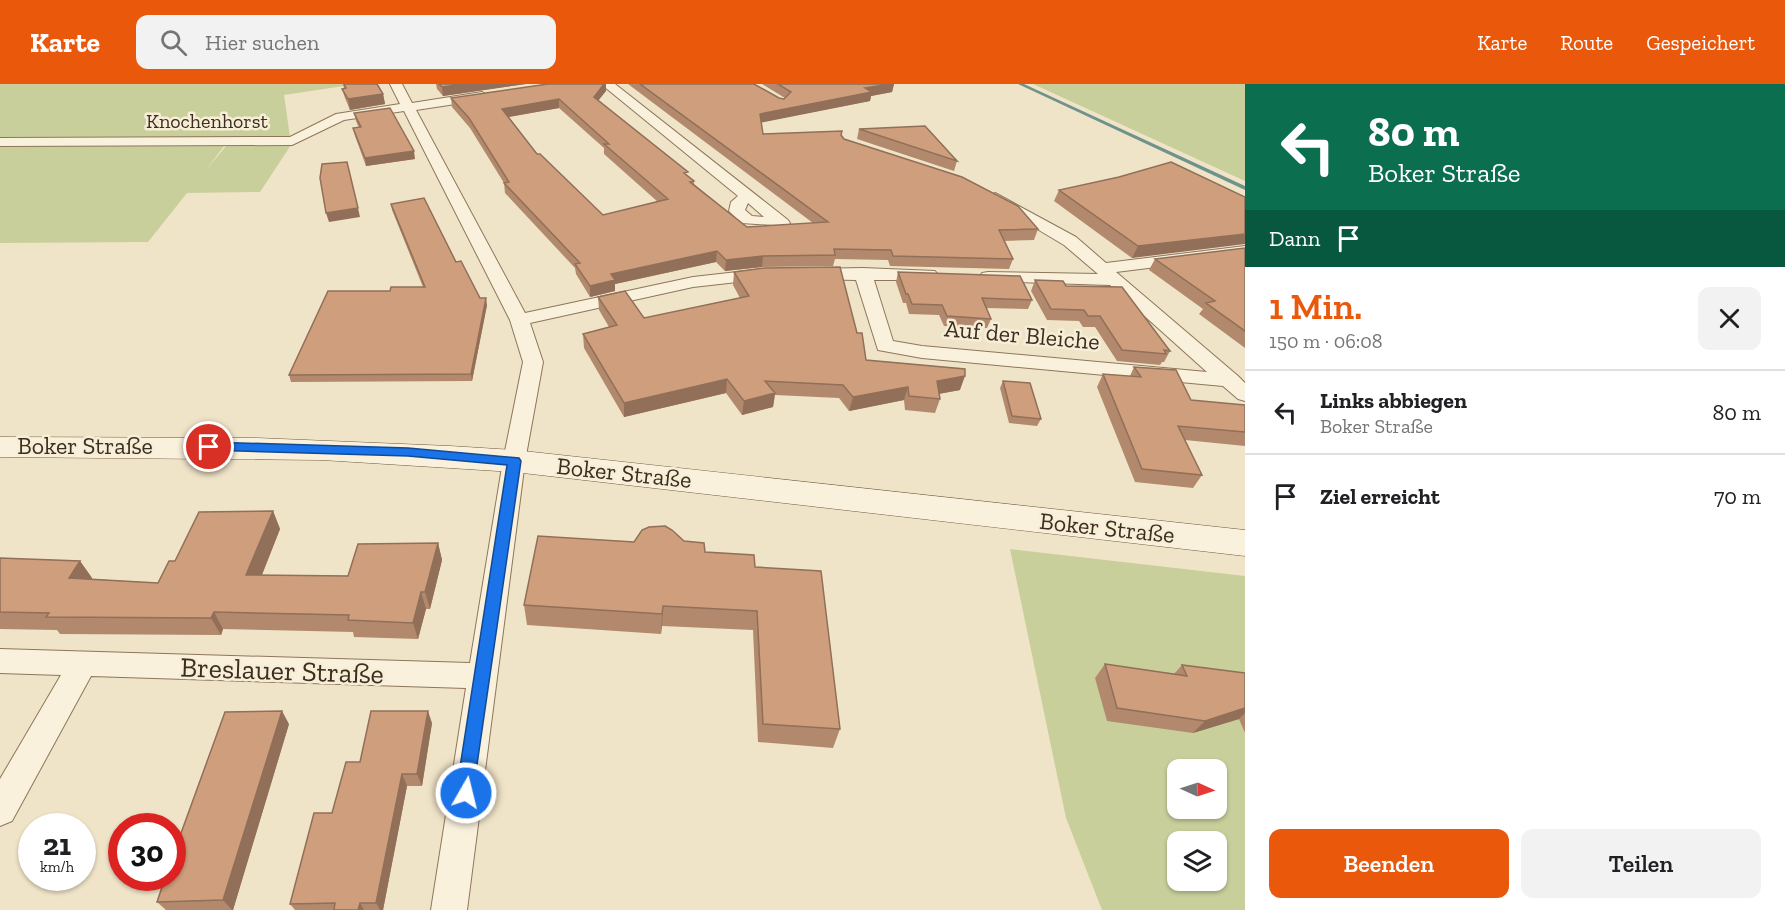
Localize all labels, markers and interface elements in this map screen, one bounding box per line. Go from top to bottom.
search box [136,15,556,69]
text: Karte [30,26,100,59]
icon: search [157,26,190,59]
text: Hier suchen [205,29,319,56]
text: Karte [1477,30,1527,55]
text: Route [1560,30,1613,55]
text: Gespeichert [1646,30,1755,55]
text: 80 m [1368,106,1459,157]
icon: left [1269,108,1347,186]
street label: Knochenhorst [146,109,269,133]
text: Boker Straße [1368,157,1521,189]
icon: arrive [1332,222,1365,255]
text: Dann [1269,225,1320,252]
text: 1 Min. [1269,285,1362,328]
button: close [1698,287,1761,350]
street label: Auf der Bleiche [943,313,1101,356]
text: 150 m · 06:08 [1269,329,1383,353]
text: Links abbiegen [1320,387,1467,414]
icon: left [1269,396,1302,429]
text: 80 m [1713,399,1761,426]
text: Boker Straße [1320,414,1433,438]
pin [183,421,234,472]
icon: arrive [192,430,225,463]
street label: Boker Straße [17,431,153,460]
street label: Boker Straße [555,451,693,494]
icon: arrive [1269,480,1302,513]
text: Ziel erreicht [1320,483,1440,510]
text: 70 m [1714,483,1761,510]
street label: Boker Straße [1038,506,1176,549]
street label: Breslauer Straße [180,650,384,691]
north arrow [1167,759,1227,819]
map controls [1167,759,1227,891]
position arrow [434,761,498,825]
speed limit sign: 30 [108,813,186,891]
text: 21 [43,827,71,863]
button: Beenden [1269,829,1509,898]
button: Teilen [1521,829,1761,898]
button: layers [1167,831,1227,891]
text: km/h [40,858,74,876]

